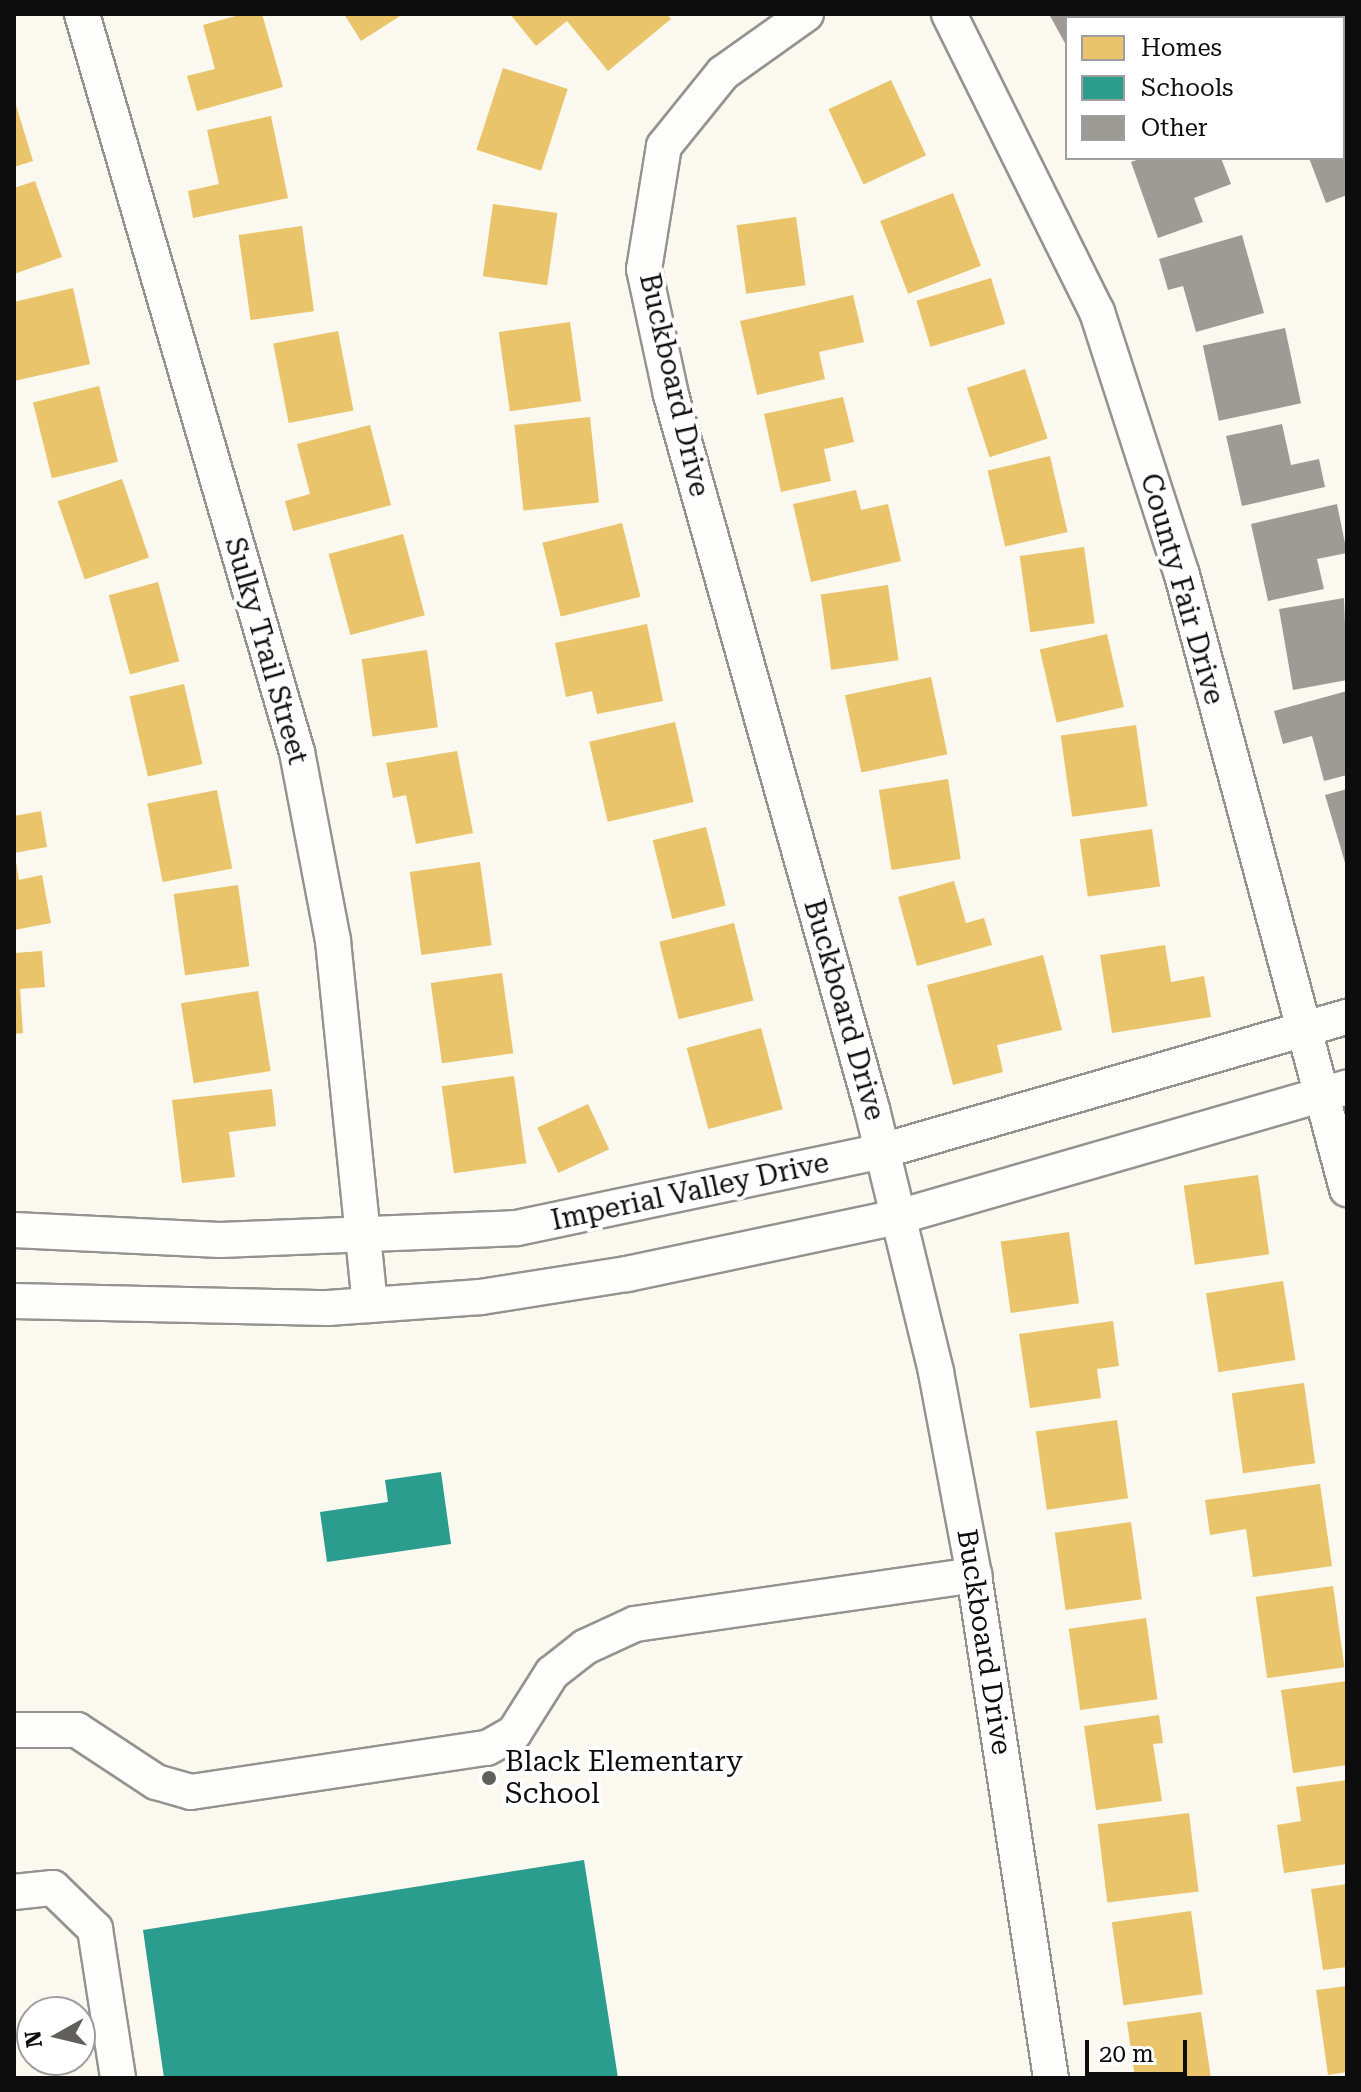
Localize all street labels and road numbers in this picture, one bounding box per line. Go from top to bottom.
street label: Buckboard Drive [632,270,716,500]
street label: County Fair Drive [1133,470,1231,708]
street label: Sulky Trail Street [218,534,314,768]
street label: Buckboard Drive [796,896,892,1124]
street label: Imperial Valley Drive [548,1146,832,1238]
street label: Buckboard Drive [950,1527,1018,1757]

